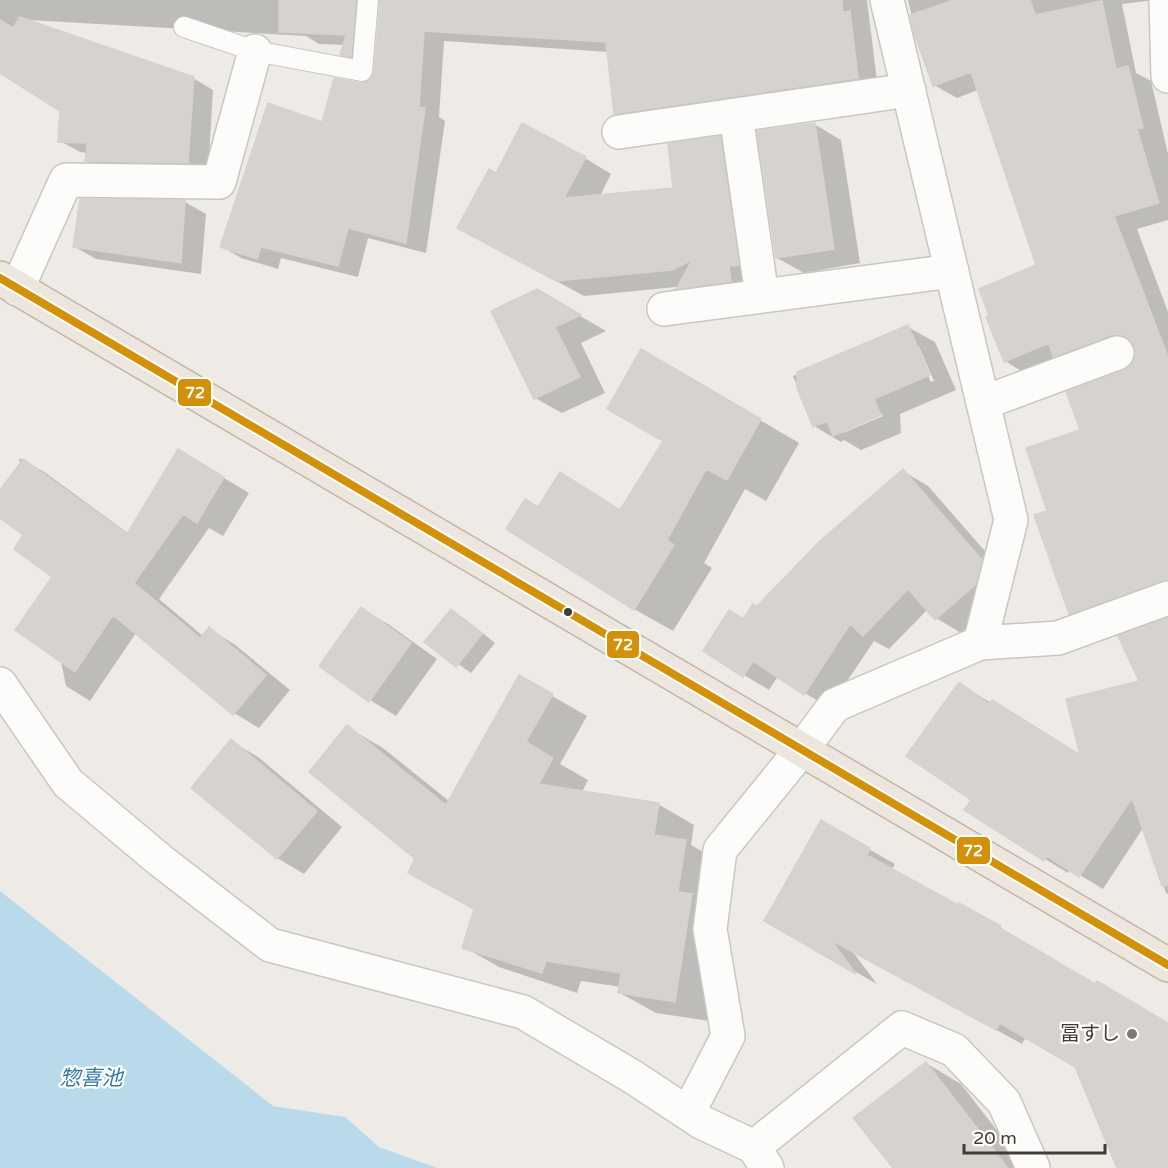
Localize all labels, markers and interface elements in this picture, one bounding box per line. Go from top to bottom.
line badge: 72 [177,378,212,407]
text: 72 [185,383,205,403]
unlabelled marker [562,606,574,618]
line badge: 72 [606,630,640,659]
text: 72 [613,635,633,655]
line badge: 72 [956,836,991,865]
text: 72 [963,841,983,861]
place label: 冨すし [1060,1022,1120,1046]
marker: 冨すし [1125,1027,1139,1041]
water label: 惣喜池 [60,1066,124,1091]
scale bar [964,1117,1105,1155]
text: 20 m [973,1127,1017,1149]

